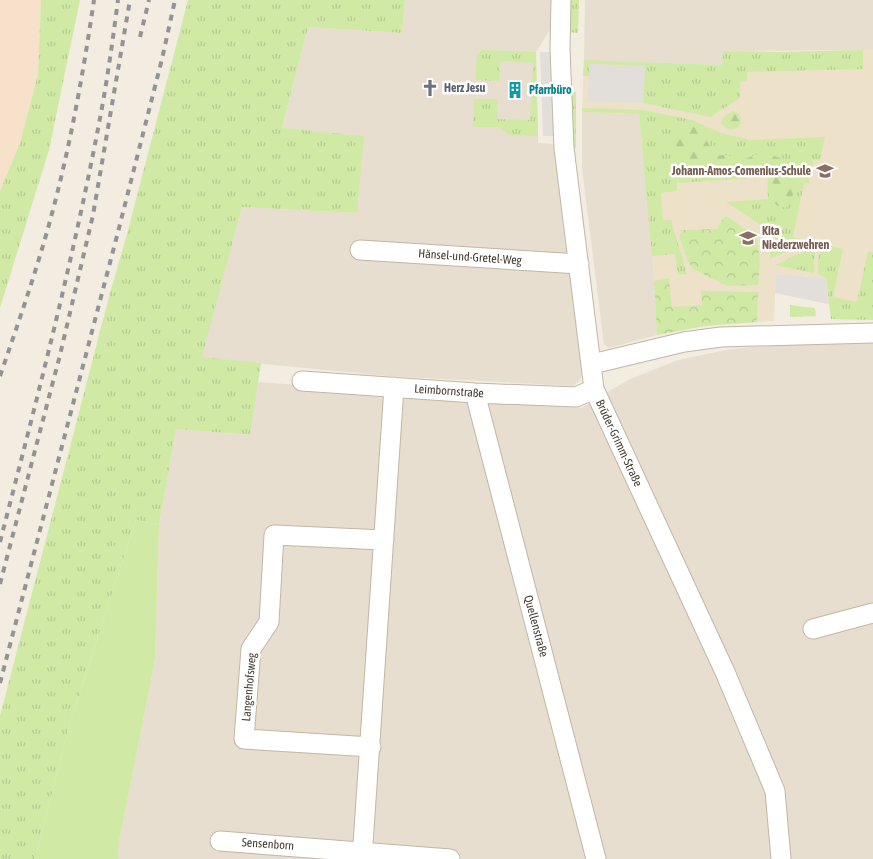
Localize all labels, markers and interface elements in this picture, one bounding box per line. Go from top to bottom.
church icon: Herz Jesu [420,78,440,98]
building icon: Pfarrbüro [505,80,525,100]
place label: Herz Jesu [444,81,485,95]
place label: Pfarrbüro [529,83,572,97]
school or university icon: Johann-Amos-Comenius-Schule [815,161,835,181]
place label: Johann-Amos-Comenius-Schule [671,164,812,178]
place label: Kita Niederzwehren [762,224,830,252]
school or university icon: Kita Niederzwehren [738,228,758,248]
street label: Hänsel-und-Gretel-Weg [418,246,523,268]
street label: Leimbornstraße [414,382,484,400]
street label: Brüder-Grimm-Straße [593,397,645,489]
street label: Quellenstraße [521,594,551,658]
street label: Langenhofsweg [239,651,259,722]
street label: Sensenborn [241,835,295,853]

